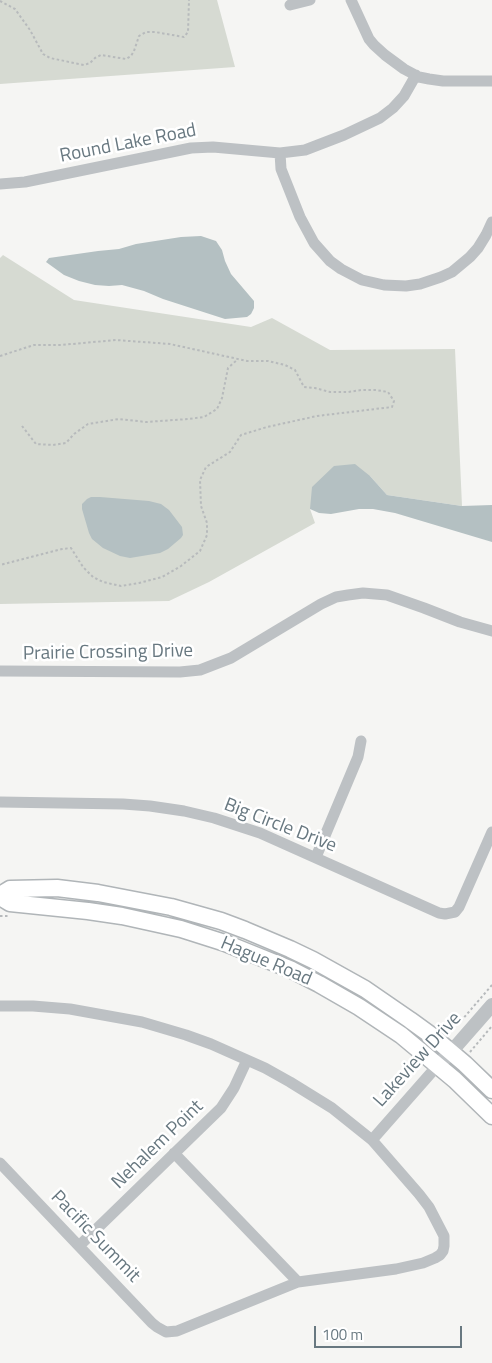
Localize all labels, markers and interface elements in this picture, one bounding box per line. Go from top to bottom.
street label: Round Lake Road [58,120,198,168]
street label: Prairie Crossing Drive [23,640,193,666]
street label: Big Circle Drive [221,794,339,858]
street label: Hague Road [217,933,315,991]
street label: Lakeview Drive [369,1008,467,1112]
street label: Nehalem Point [108,1096,208,1194]
street label: Pacific Summit [45,1186,145,1288]
scale bar [317,1316,464,1348]
text: 100 m [322,1323,363,1346]

